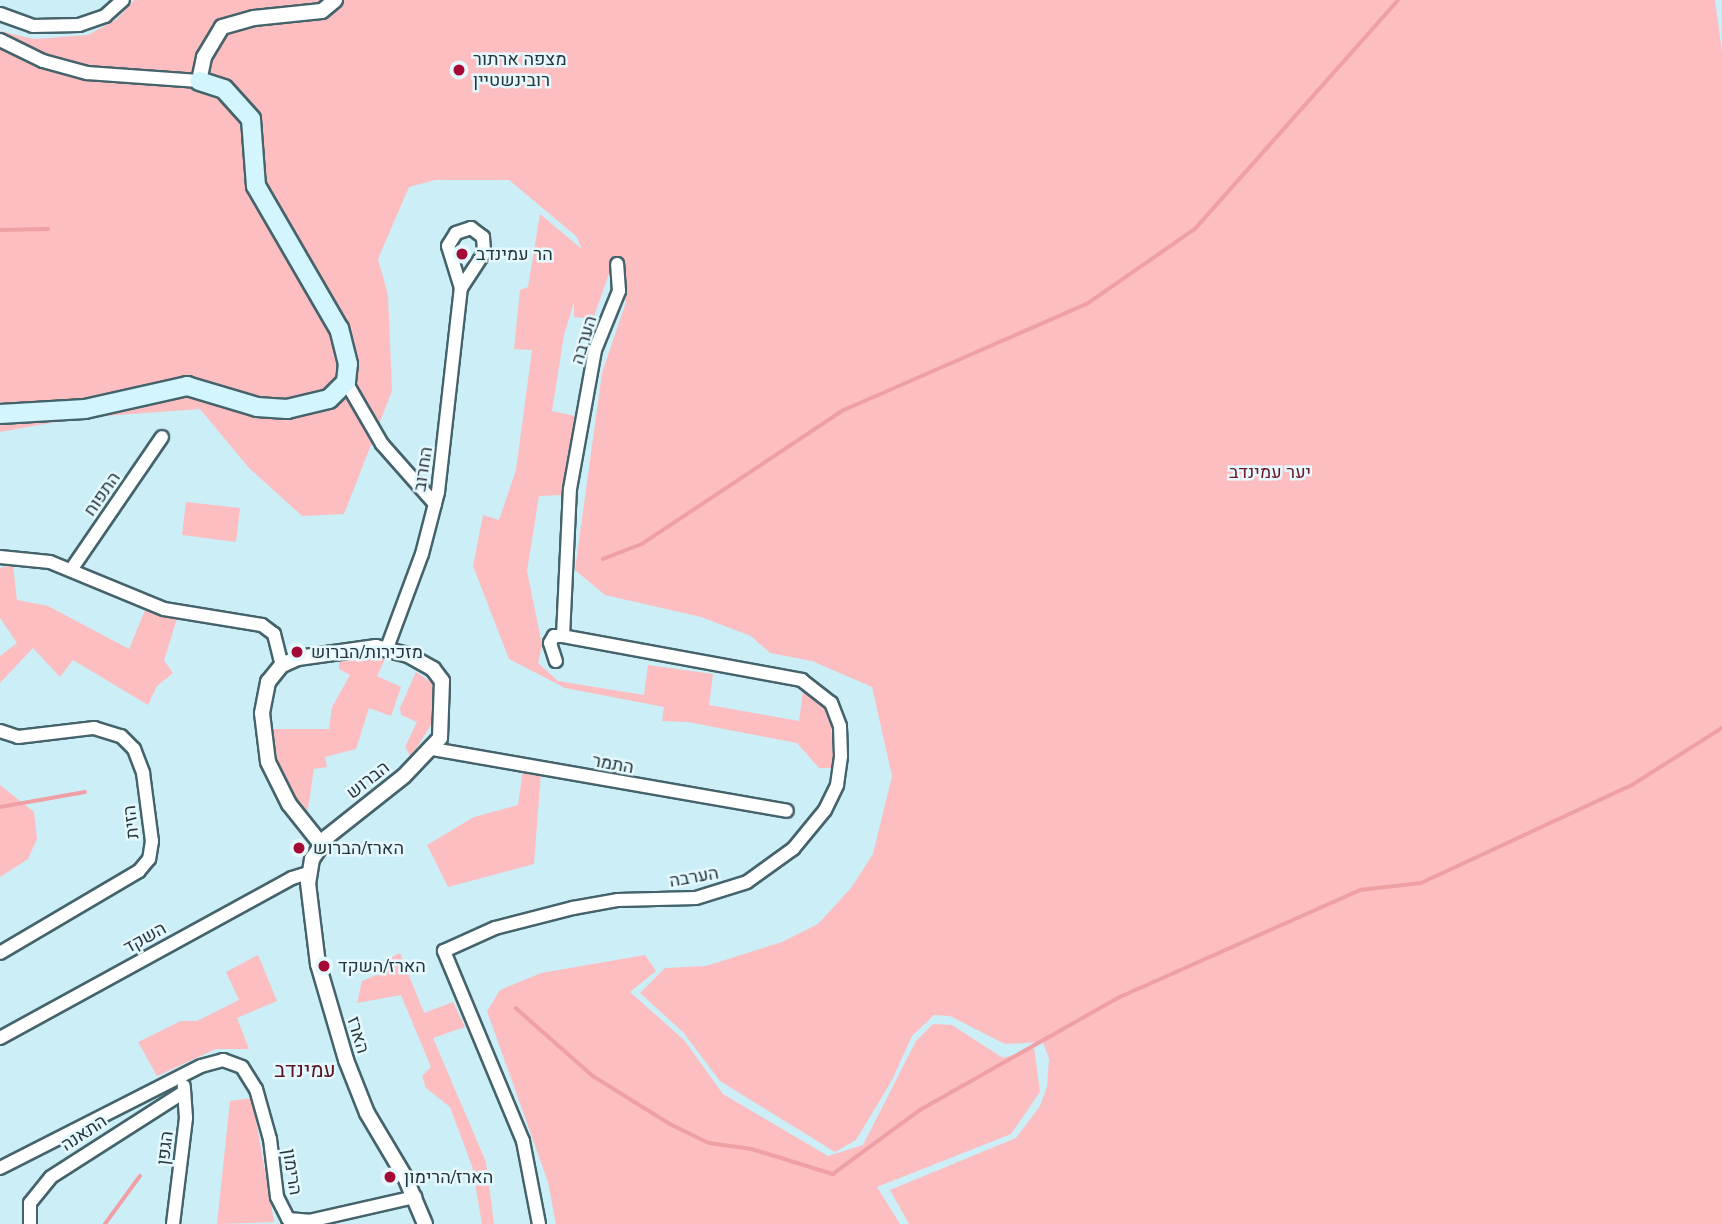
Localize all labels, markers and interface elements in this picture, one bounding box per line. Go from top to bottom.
place label: מצפה ארתור רובינשטיין [473,49,567,92]
marker: מצפה ארתור רובינשטיין [451,62,467,78]
place label: הר עמינדב [476,243,553,265]
marker: הר עמינדב [454,246,470,262]
street label: הערבה [566,313,602,367]
street label: החרוב [409,445,437,493]
park label: יער עמינדב [1229,461,1311,483]
street label: התפוח [79,468,125,520]
place label: מזכירות/הברוש [311,641,423,663]
marker: מזכירות/הברוש [289,644,305,660]
street label: התמר [590,750,636,778]
street label: הברוש [342,757,394,803]
street label: הזית [119,804,143,840]
place label: הארז/הברוש [313,837,404,859]
marker: הארז/הברוש [291,840,307,856]
street label: הערבה [668,862,720,892]
street label: השקד [120,918,170,958]
place label: הארז/השקד [338,955,426,977]
marker: הארז/השקד [316,958,332,974]
street label: הארז [342,1014,374,1056]
district label: עמינדב [274,1056,336,1082]
street label: התאנה [57,1110,111,1156]
street label: הגפן [152,1130,178,1166]
street label: הרימון [278,1147,306,1197]
place label: הארז/הרימון [404,1166,493,1188]
marker: הארז/הרימון [382,1169,398,1185]

